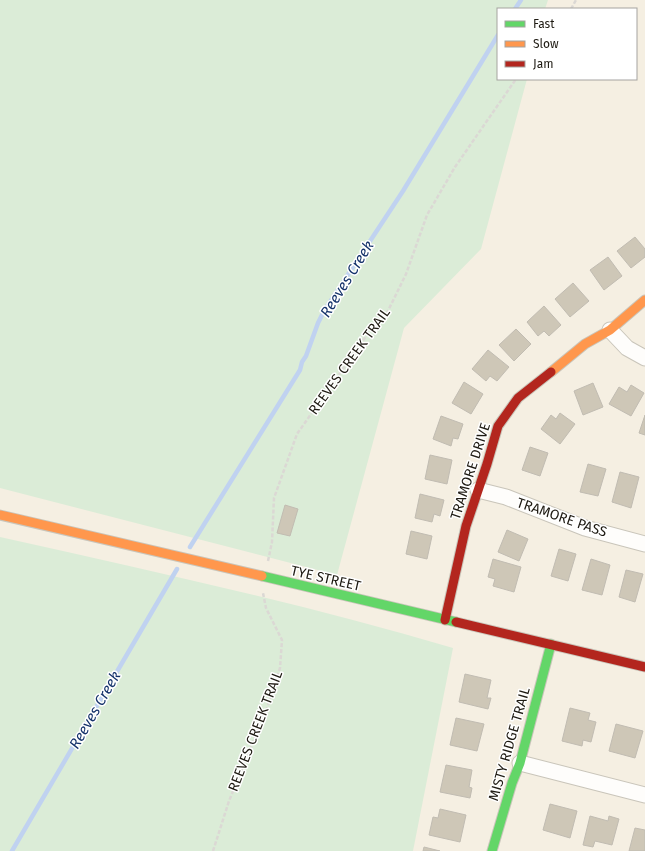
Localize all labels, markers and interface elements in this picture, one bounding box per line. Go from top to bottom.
legend [497,8,637,80]
text: Fast [533,17,555,31]
text: Slow [533,37,559,51]
text: Jam [533,57,553,71]
water label: Reeves Creek [316,237,378,321]
street label: REEVES CREEK TRAIL [305,305,394,418]
street label: TRAMORE DRIVE [447,421,494,522]
street label: TRAMORE PASS [515,494,610,541]
street label: TYE STREET [289,562,363,595]
water label: Reeves Creek [65,668,125,752]
street label: REEVES CREEK TRAIL [225,668,286,794]
street label: MISTY RIDGE TRAIL [485,685,534,803]

